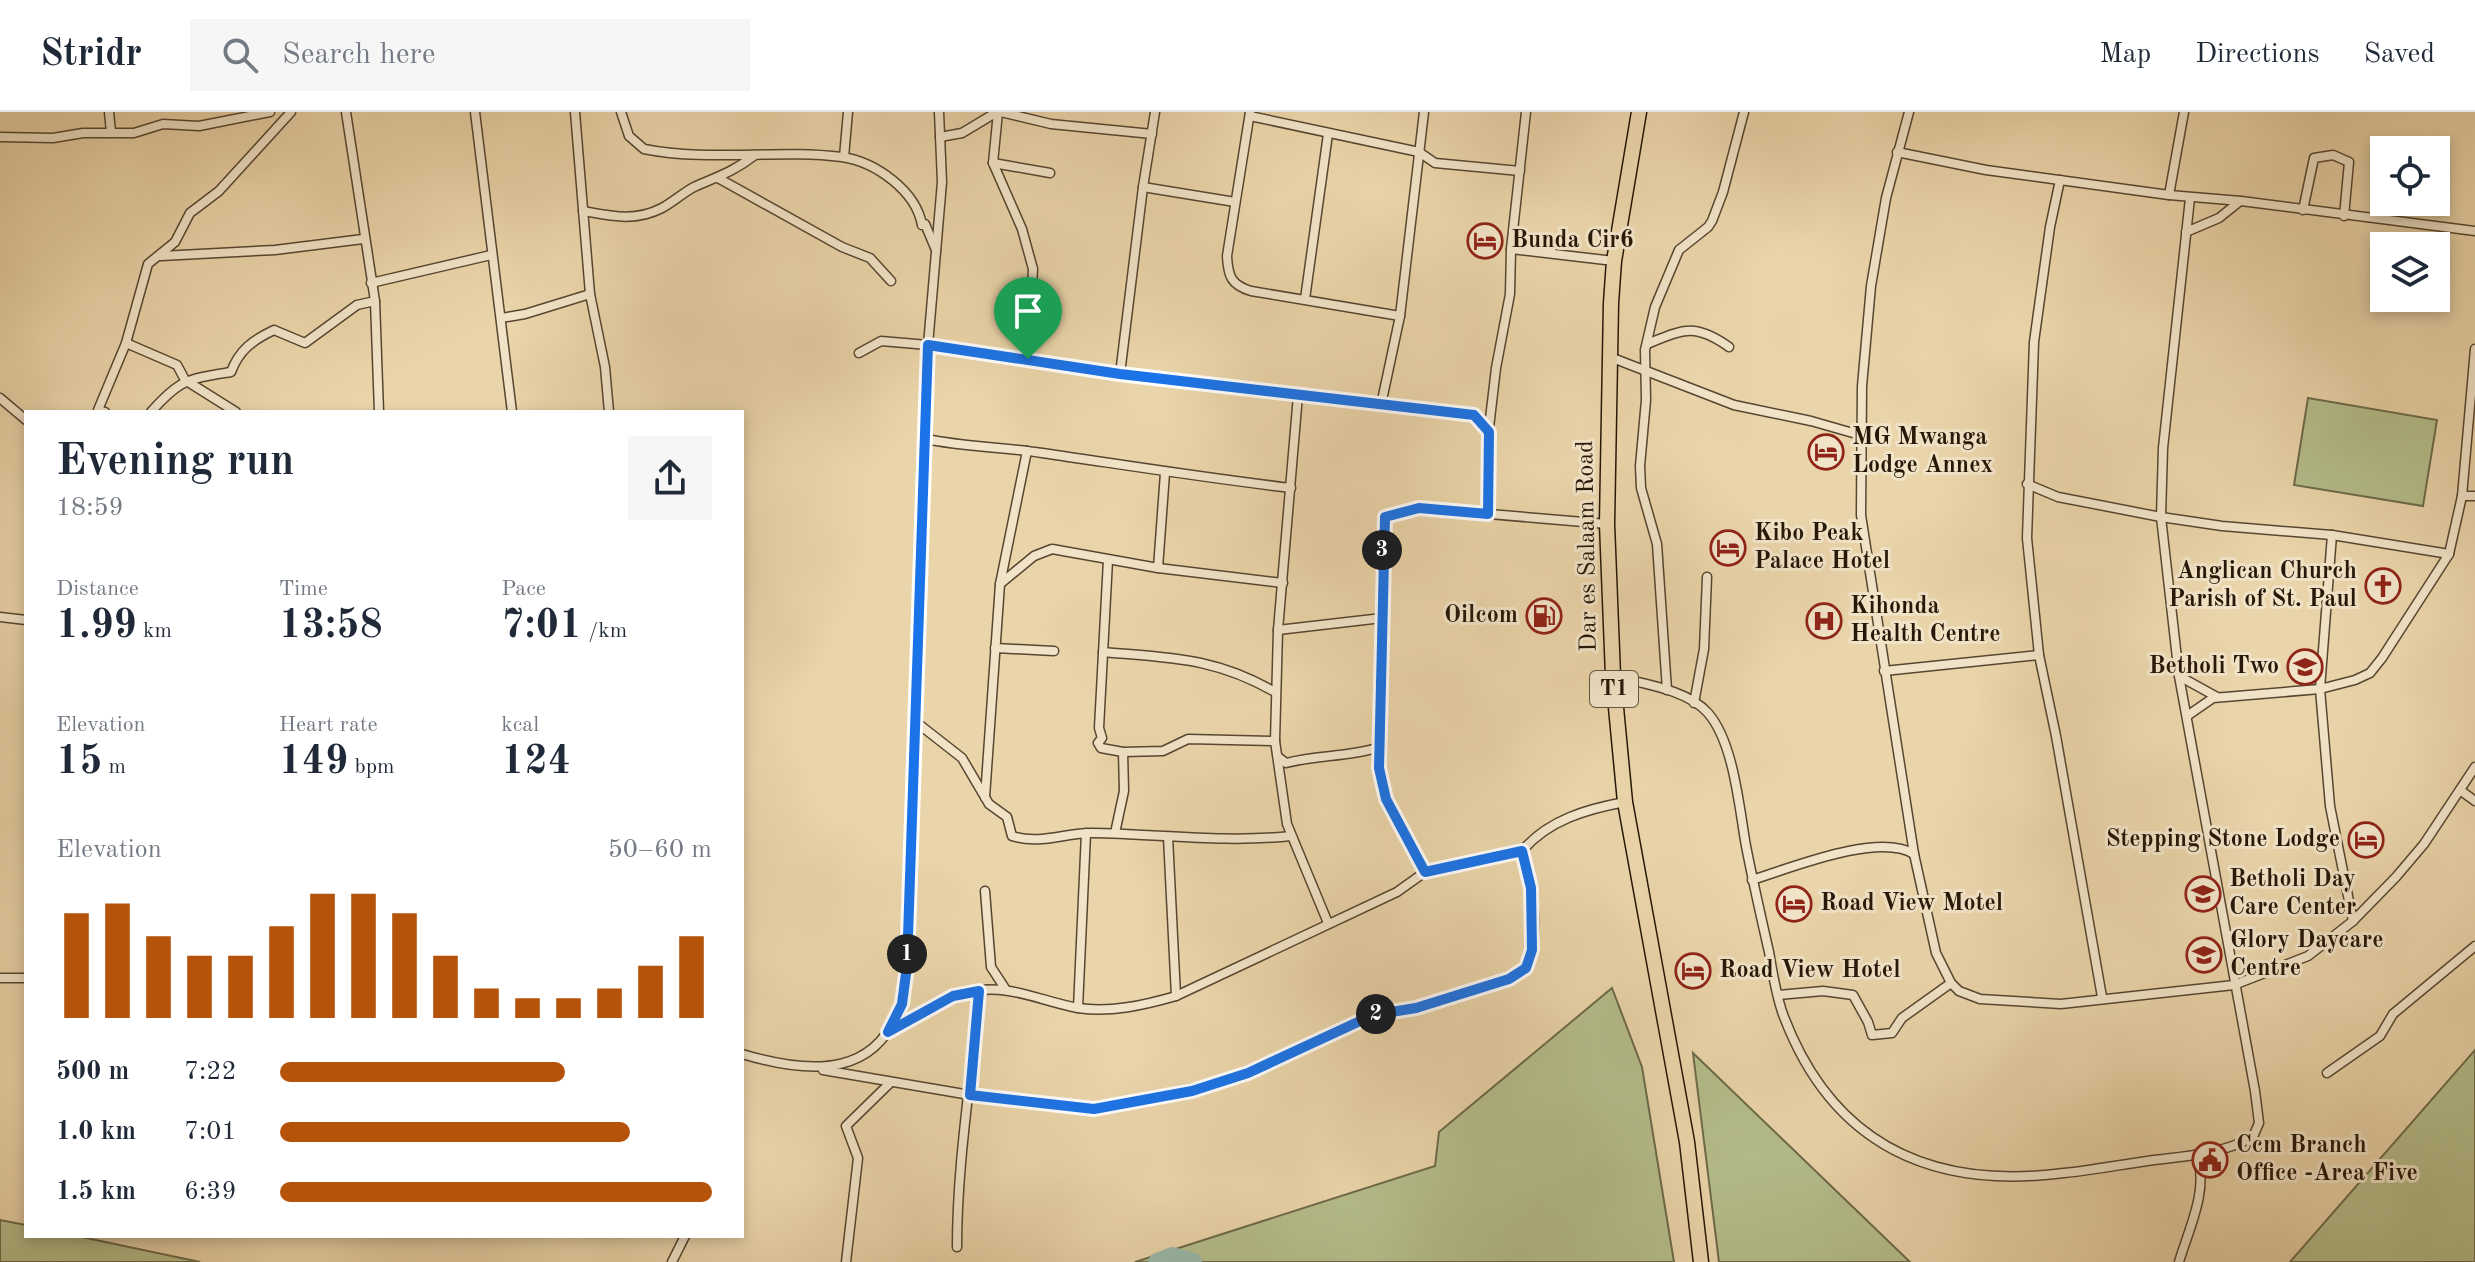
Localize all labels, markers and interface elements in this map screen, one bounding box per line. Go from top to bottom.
search box [190,19,750,91]
icon: search [218,33,262,77]
text: Stridr [40,36,142,74]
text: Search here [282,40,436,70]
text: Map [2099,41,2151,69]
text: Directions [2195,41,2320,69]
text: Saved [2364,41,2435,69]
map controls [2370,136,2450,312]
button: locate [2370,136,2450,216]
hotel icon: Bunda Cir6 [1466,222,1504,260]
place label: Bunda Cir6 [1511,229,1634,253]
button: layers [2370,232,2450,312]
pin [994,277,1062,359]
icon: arrive [1006,289,1050,333]
place label: MG Mwanga Lodge Annex [1852,426,1993,478]
hotel icon: MG Mwanga Lodge Annex [1807,433,1845,471]
button: share [628,436,712,520]
text: Evening run [56,440,294,484]
street label: Dar es Salaam Road [1574,440,1602,652]
text: 18:59 [56,495,124,521]
place label: Kibo Peak Palace Hotel [1754,522,1890,574]
hotel icon: Kibo Peak Palace Hotel [1709,529,1747,567]
pin: 3 [1362,530,1402,570]
text: 3 [1376,539,1388,561]
place label: Anglican Church Parish of St. Paul [2168,560,2357,612]
church icon: Anglican Church Parish of St. Paul [2364,567,2402,605]
text: Distance [56,578,139,600]
text: Time [279,578,328,600]
text: Pace [501,578,546,600]
place label: Kihonda Health Centre [1850,595,2001,647]
fuel station icon: Oilcom [1525,597,1563,635]
hospital icon: Kihonda Health Centre [1805,602,1843,640]
place label: Oilcom [1444,604,1518,628]
text: 1.99 [56,607,137,647]
text: 13:58 [279,607,383,647]
text: 7:01 [501,607,582,647]
text: km [137,620,172,642]
text: /km [582,620,627,642]
school or university icon: Betholi Two [2286,648,2324,686]
place label: Betholi Two [2149,655,2279,679]
road number: T1 [1590,671,1638,707]
text: Elevation [56,714,146,736]
text: Heart rate [279,714,378,736]
text: kcal [501,714,539,736]
text: 15 [56,743,102,783]
text: 149 [279,743,348,783]
text: 124 [501,743,571,783]
text: m [102,756,126,778]
text: bpm [348,756,395,778]
hotel icon: Stepping Stone Lodge [2347,821,2385,859]
place label: Stepping Stone Lodge [2106,828,2340,852]
text: Elevation [56,837,162,863]
text: 50–60 m [608,837,712,863]
place label: Betholi Day Care Center [2229,868,2357,920]
school or university icon: Betholi Day Care Center [2184,875,2222,913]
hotel icon: Road View Motel [1775,885,1813,923]
place label: Road View Motel [1820,892,2003,916]
place label: Glory Daycare Centre [2230,929,2383,981]
pin: 1 [887,934,927,974]
school or university icon: Glory Daycare Centre [2185,936,2223,974]
text: 1 [901,943,913,965]
hotel icon: Road View Hotel [1674,952,1712,990]
place label: Road View Hotel [1719,959,1901,983]
pin: 2 [1356,994,1396,1034]
text: 2 [1370,1003,1382,1025]
text: 500 m [56,1059,129,1085]
text: 7:22 [184,1059,237,1085]
text: 1.0 km [56,1119,136,1145]
text: 7:01 [184,1119,237,1145]
place label: Ccm Branch Office -Area Five [2236,1134,2418,1186]
public building icon: Ccm Branch Office -Area Five [2191,1141,2229,1179]
text: 1.5 km [56,1179,136,1205]
text: 6:39 [184,1179,237,1205]

